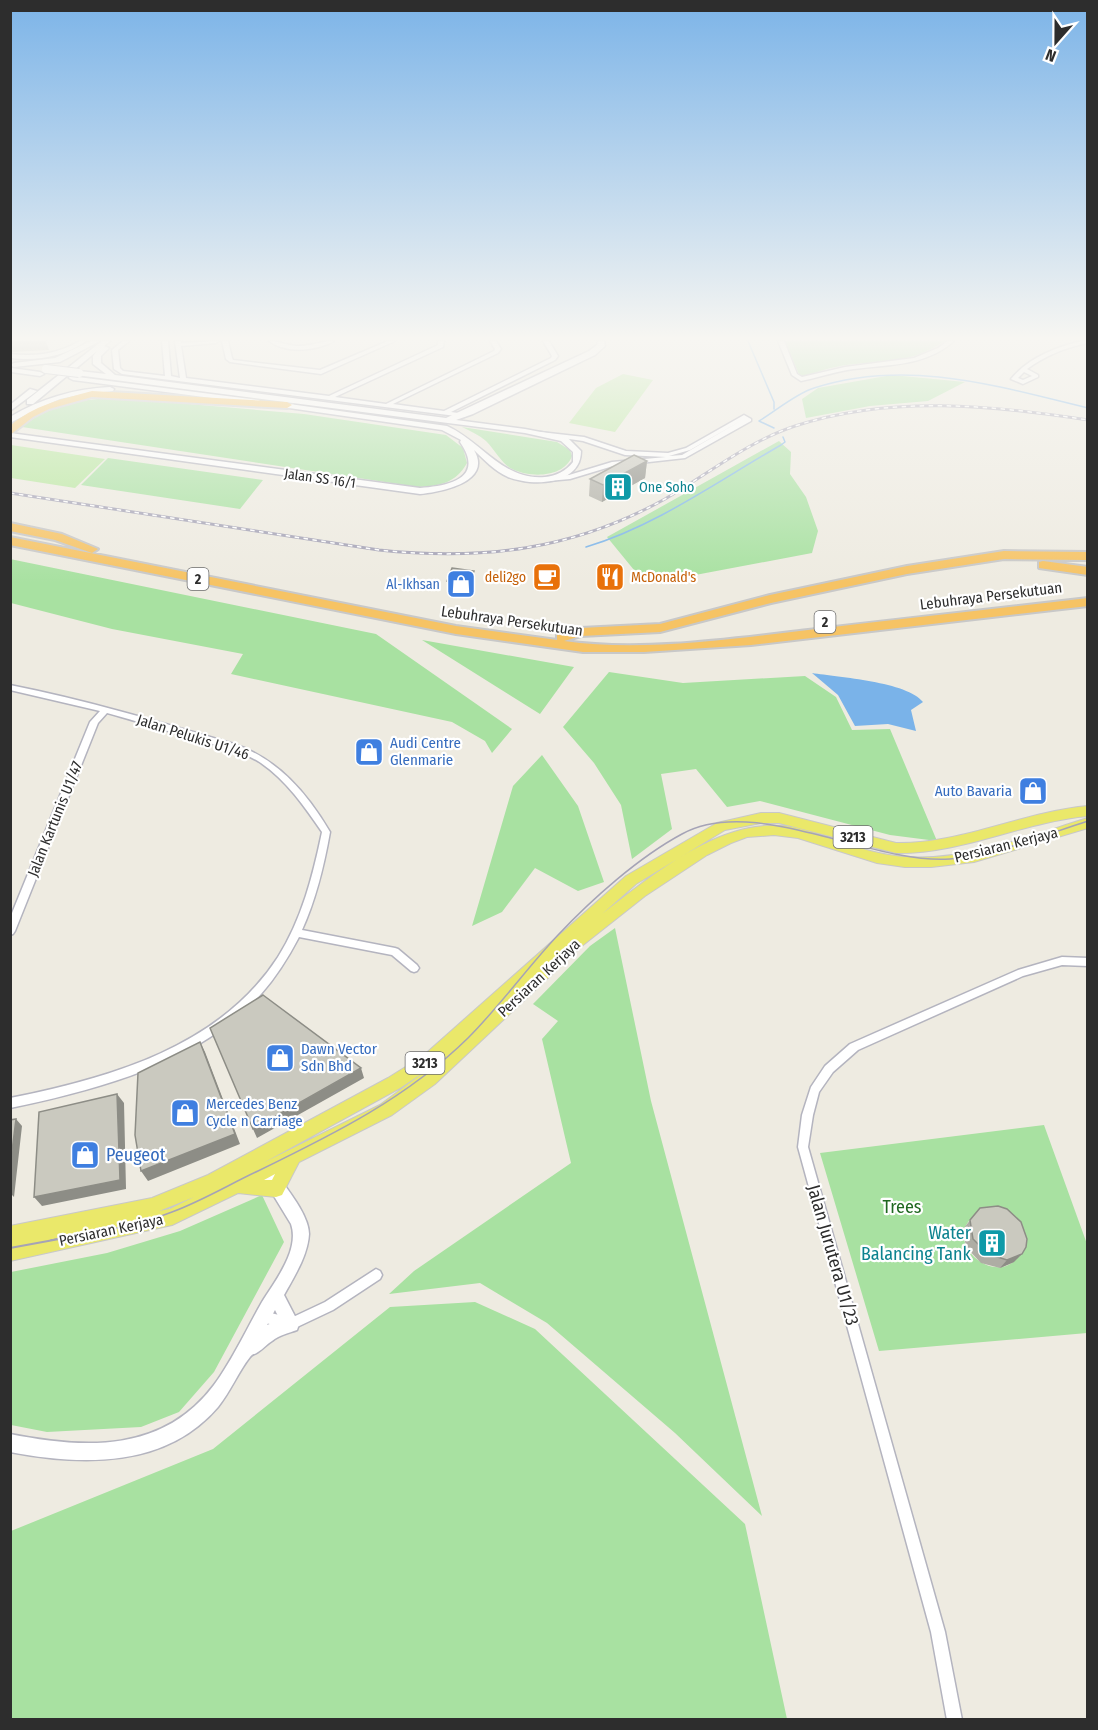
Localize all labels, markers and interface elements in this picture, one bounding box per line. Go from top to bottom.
north arrow [1026,12,1086,72]
text: N [1043,45,1059,66]
street label: Jalan SS 16/1 [283,465,357,492]
building icon: One Soho [602,471,634,503]
place label: One Soho [639,479,694,496]
cafe icon: deli2go [531,561,563,593]
restaurant icon: McDonald's [594,561,626,593]
road number: 2 [188,568,208,590]
shop icon: Al-Ikhsan [445,568,477,600]
place label: deli2go [485,569,526,586]
place label: McDonald's [631,569,696,586]
place label: Al-Ikhsan [386,576,440,593]
street label: Lebuhraya Persekutuan [919,578,1063,614]
street label: Lebuhraya Persekutuan [440,602,584,640]
road number: 2 [814,611,836,633]
street label: Jalan Pelukis U1/46 [135,710,251,764]
place label: Audi Centre Glenmarie [390,734,461,769]
shop icon: Audi Centre Glenmarie [353,736,385,768]
street label: Jalan Kartunis U1/47 [24,759,86,879]
shop icon: Auto Bavaria [1017,775,1049,807]
place label: Auto Bavaria [935,782,1012,800]
street label: Persiaran Kerjaya [952,823,1060,867]
road number: 3213 [834,826,872,848]
street label: Persiaran Kerjaya [494,935,584,1021]
place label: Dawn Vector Sdn Bhd [301,1040,378,1075]
shop icon: Dawn Vector Sdn Bhd [264,1042,296,1074]
road number: 3213 [406,1052,444,1074]
place label: Mercedes Benz Cycle n Carriage [206,1095,303,1130]
shop icon: Mercedes Benz Cycle n Carriage [169,1097,201,1129]
shop icon: Peugeot [69,1139,101,1171]
place label: Peugeot [106,1144,166,1166]
street label: Jalan Jurutera U1/23 [802,1182,864,1328]
park label: Trees [882,1196,922,1218]
street label: Persiaran Kerjaya [57,1210,165,1250]
place label: Water Balancing Tank [861,1222,972,1265]
building icon: Water Balancing Tank [976,1227,1008,1259]

